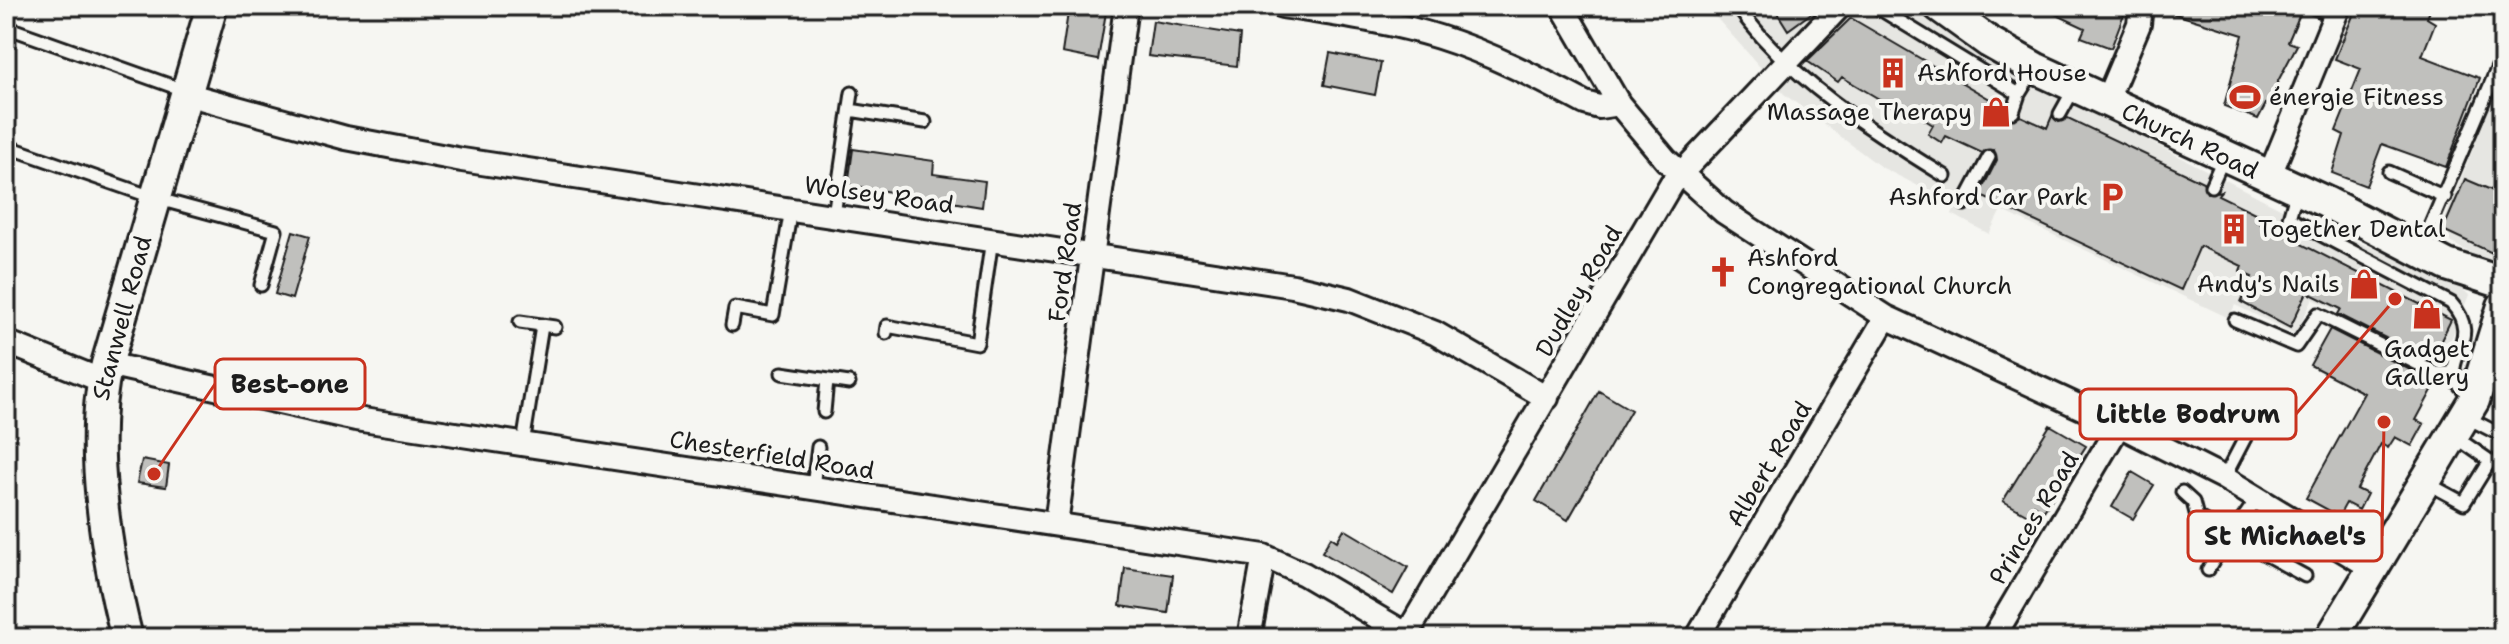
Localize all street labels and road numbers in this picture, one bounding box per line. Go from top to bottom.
street label: Church Road [2116,95,2264,187]
street label: Wolsey Road [802,169,956,221]
street label: Ford Road [1041,200,1089,324]
street label: Dudley Road [1528,219,1630,363]
street label: Stanwell Road [85,232,159,404]
street label: Albert Road [1719,395,1819,533]
street label: Chesterfield Road [667,423,877,487]
street label: Princes Road [1982,445,2086,591]

